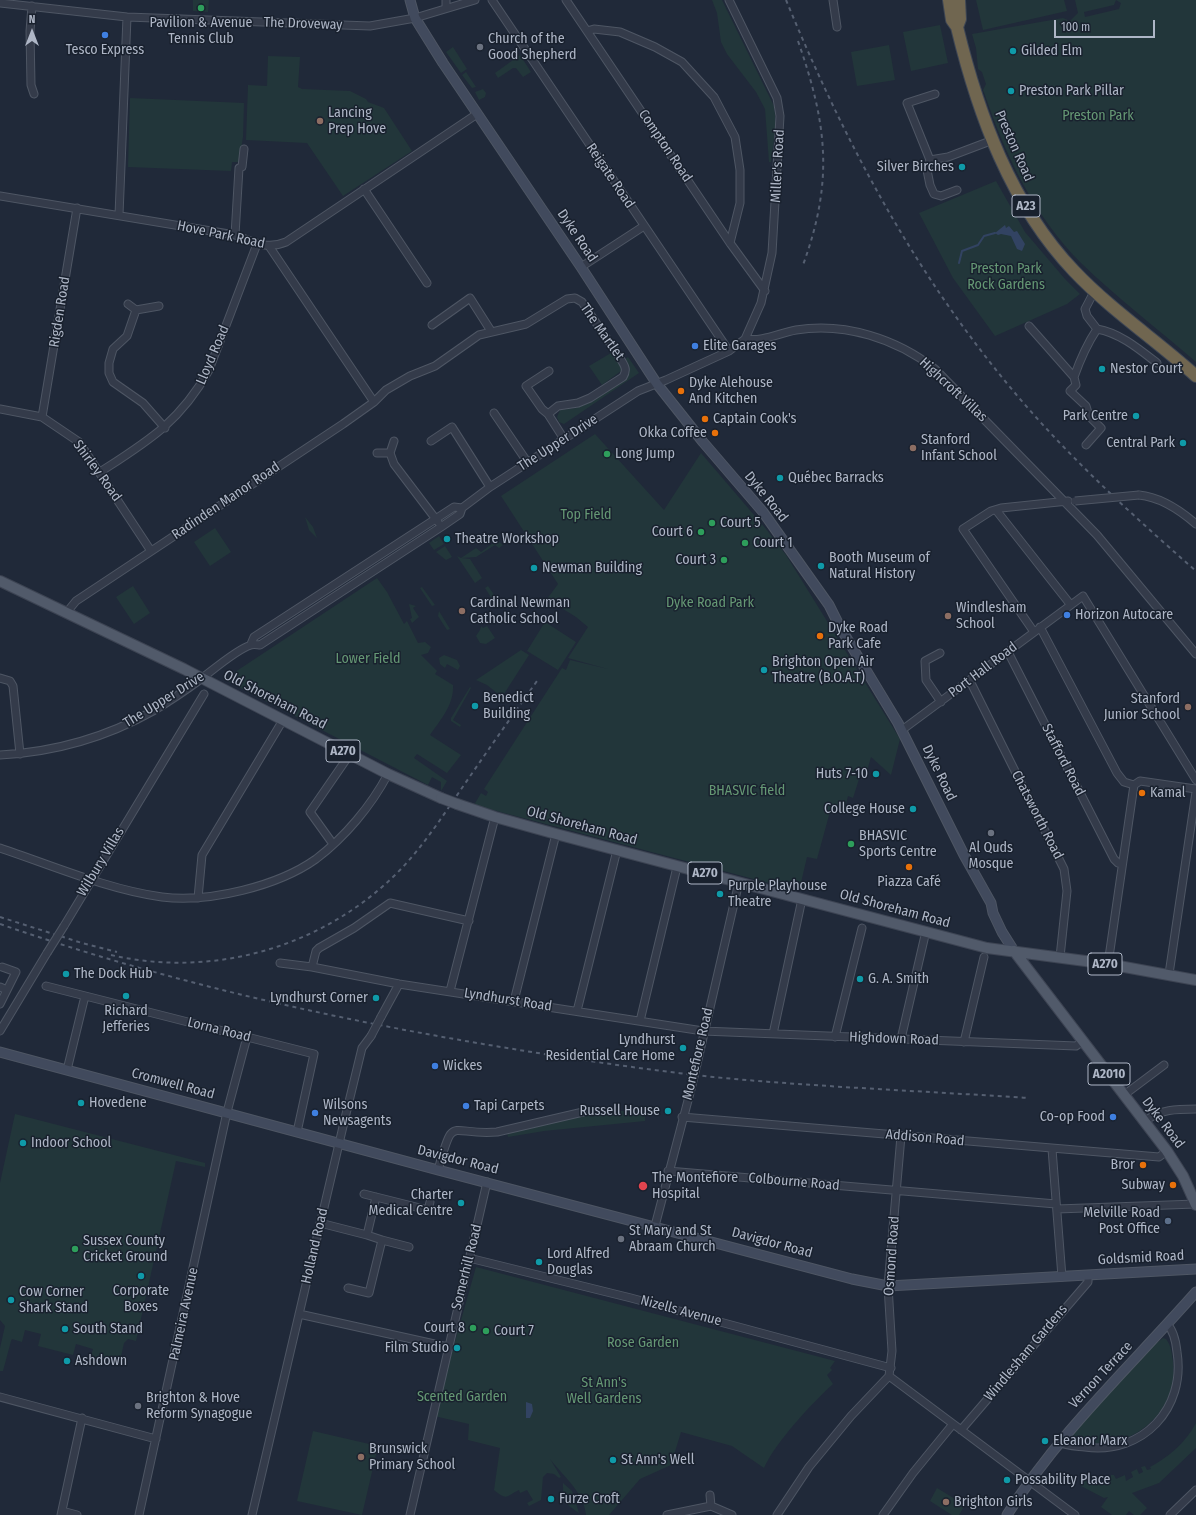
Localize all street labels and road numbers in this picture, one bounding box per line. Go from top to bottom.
street label: The Droveway [263,14,343,34]
street label: Compton Road [635,107,695,185]
street label: Preston Road [991,108,1037,184]
street label: Miller's Road [768,129,788,203]
street label: Reigate Road [582,140,638,212]
road number: A23 [1012,195,1040,217]
street label: Dyke Road [553,206,601,266]
street label: Hove Park Road [176,217,266,253]
street label: Rigden Road [46,275,74,349]
street label: The Martlet [576,300,628,364]
street label: Lloyd Road [193,323,233,387]
street label: Highcroft Villas [916,354,990,426]
street label: The Upper Drive [515,411,601,475]
street label: Shirley Road [69,437,125,505]
street label: Radinden Manor Road [169,459,283,543]
street label: Dyke Road [741,468,791,526]
street label: Port Hall Road [945,639,1021,701]
street label: Old Shoreham Road [221,667,329,733]
street label: The Upper Drive [121,669,207,731]
street label: Stafford Road [1038,721,1088,799]
road number: A270 [326,740,360,762]
street label: Dyke Road [918,742,960,804]
street label: Chatsworth Road [1007,768,1067,862]
street label: Old Shoreham Road [525,803,639,849]
street label: Wilbury Villas [74,824,128,900]
road number: A270 [688,862,722,884]
street label: Old Shoreham Road [838,886,952,932]
road number: A270 [1088,953,1122,975]
street label: Lyndhurst Road [463,985,553,1015]
street label: Montefiore Road [679,1006,717,1102]
street label: Lorna Road [186,1014,252,1046]
street label: Highdown Road [849,1029,939,1049]
road number: A2010 [1088,1063,1130,1085]
street label: Cromwell Road [130,1065,216,1103]
street label: Dyke Road [1138,1094,1188,1152]
street label: Addison Road [885,1126,965,1150]
street label: Davigdor Road [416,1142,500,1178]
street label: Colbourne Road [748,1170,840,1194]
street label: Holland Road [298,1206,332,1286]
street label: Osmond Road [881,1215,903,1297]
street label: Somerhill Road [448,1223,486,1311]
street label: Davigdor Road [730,1224,814,1262]
street label: Goldsmid Road [1097,1247,1185,1269]
street label: Palmeira Avenue [166,1266,202,1362]
street label: Nizells Avenue [639,1292,723,1330]
street label: Windlesham Gardens [981,1301,1071,1405]
street label: Vernon Terrace [1066,1338,1136,1412]

